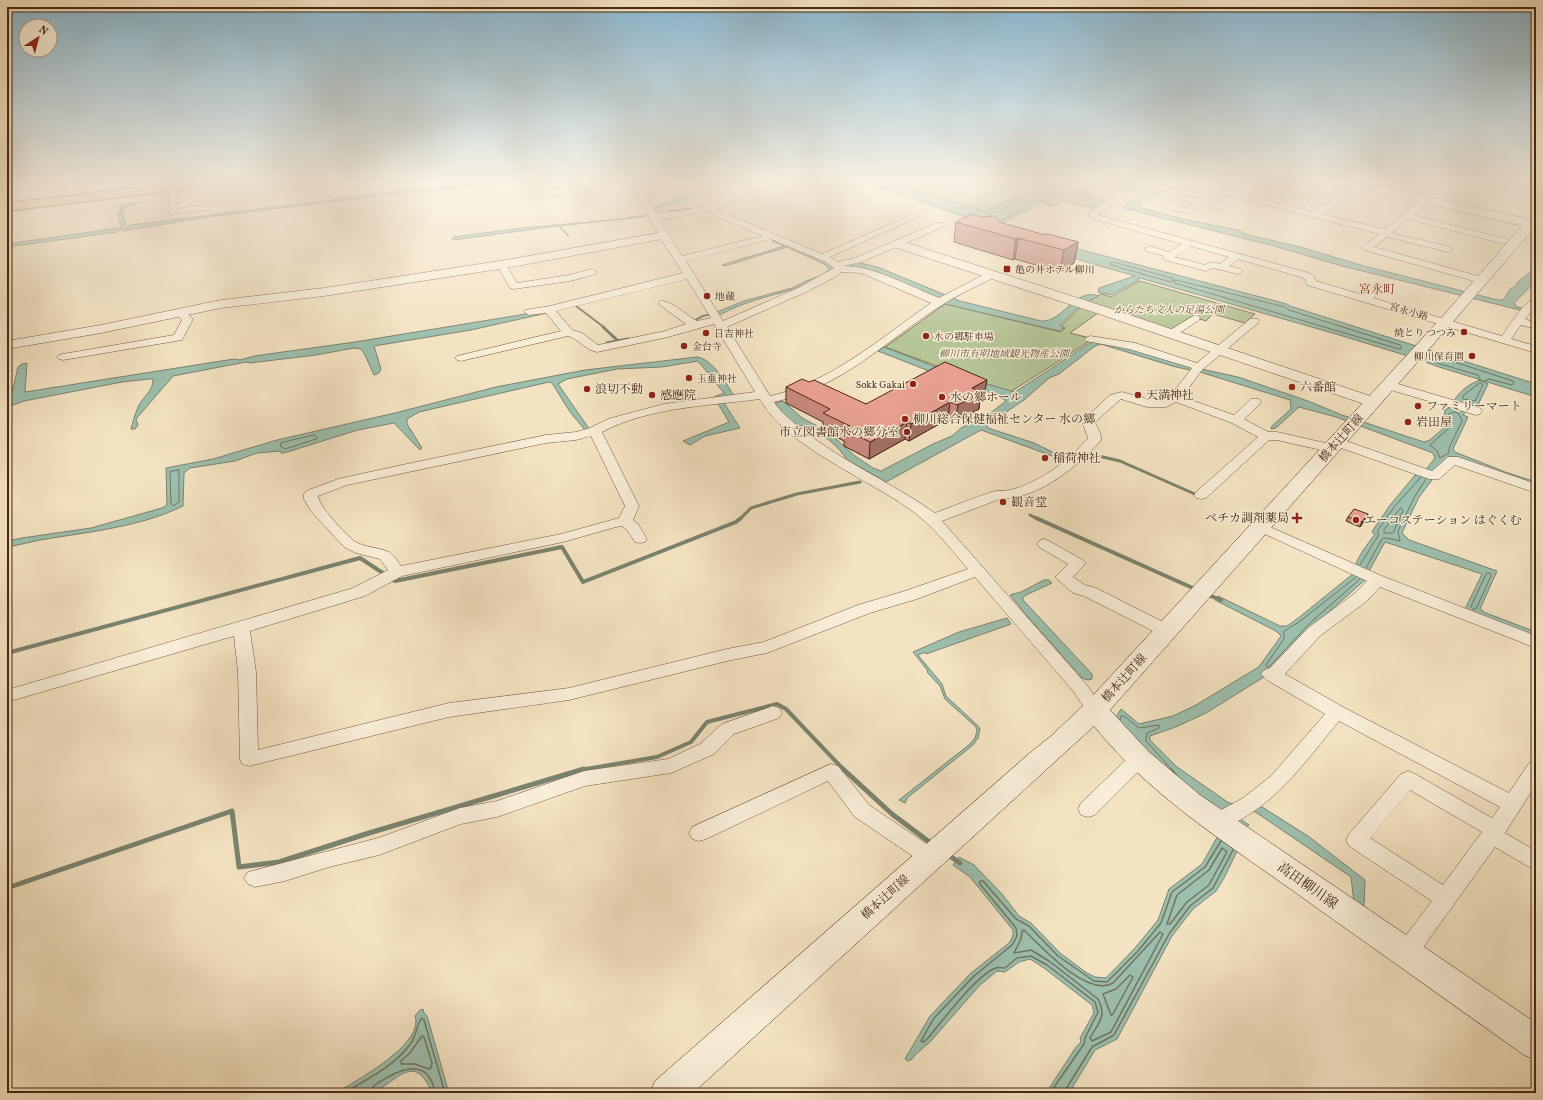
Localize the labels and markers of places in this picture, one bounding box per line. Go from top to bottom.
place label: 亀の井ホテル柳川 [1015,263,1095,277]
marker: 亀の井ホテル柳川 [1002,264,1012,274]
place label: 地蔵 [715,290,735,304]
marker: 地蔵 [702,291,712,301]
place label: 焼とり つつみ [1394,326,1456,340]
place label: 日吉神社 [714,327,754,341]
marker: 焼とり つつみ [1459,327,1469,337]
marker: 日吉神社 [701,328,711,338]
place label: 水の郷駐車場 [934,330,994,344]
marker: 水の郷駐車場 [921,331,931,341]
place label: 金台寺 [692,340,722,354]
marker: 金台寺 [679,341,689,351]
place label: 柳川保育園 [1414,350,1464,364]
marker: 柳川保育園 [1467,351,1477,361]
place label: 玉垂神社 [697,372,737,386]
marker: 玉垂神社 [684,373,694,383]
place label: Sokk Gakai [856,378,905,392]
marker: Sokk Gakai [908,379,918,389]
place label: 六番館 [1300,380,1336,396]
place label: 浪切不動 [595,382,643,398]
marker: 六番館 [1287,382,1297,392]
marker: 浪切不動 [582,384,592,394]
place label: 感應院 [660,388,696,404]
place label: 天満神社 [1146,388,1194,404]
marker: 感應院 [647,390,657,400]
place label: 水の郷ホール [950,390,1022,406]
marker: 天満神社 [1133,390,1143,400]
marker: 水の郷ホール [937,392,947,402]
place label: ファミリーマート [1426,399,1522,415]
marker: ファミリーマート [1413,401,1423,411]
place label: 柳川総合保健福祉センター 水の郷 [913,412,1096,428]
marker: 柳川総合保健福祉センター 水の郷 [900,414,910,424]
place label: 岩田屋 [1416,415,1452,431]
marker: 岩田屋 [1403,417,1413,427]
place label: 市立図書館水の郷分室 [779,425,899,441]
marker: 市立図書館水の郷分室 [902,427,912,437]
place label: 稲荷神社 [1053,451,1101,467]
marker: 稲荷神社 [1040,453,1050,463]
place label: 観音堂 [1011,495,1047,511]
marker: 観音堂 [998,497,1008,507]
place label: ペチカ調剤薬局 [1205,511,1289,527]
marker: ペチカ調剤薬局 [1292,513,1302,523]
place label: エーコステーション はぐくむ [1364,513,1522,529]
marker: エーコステーション はぐくむ [1351,515,1361,525]

